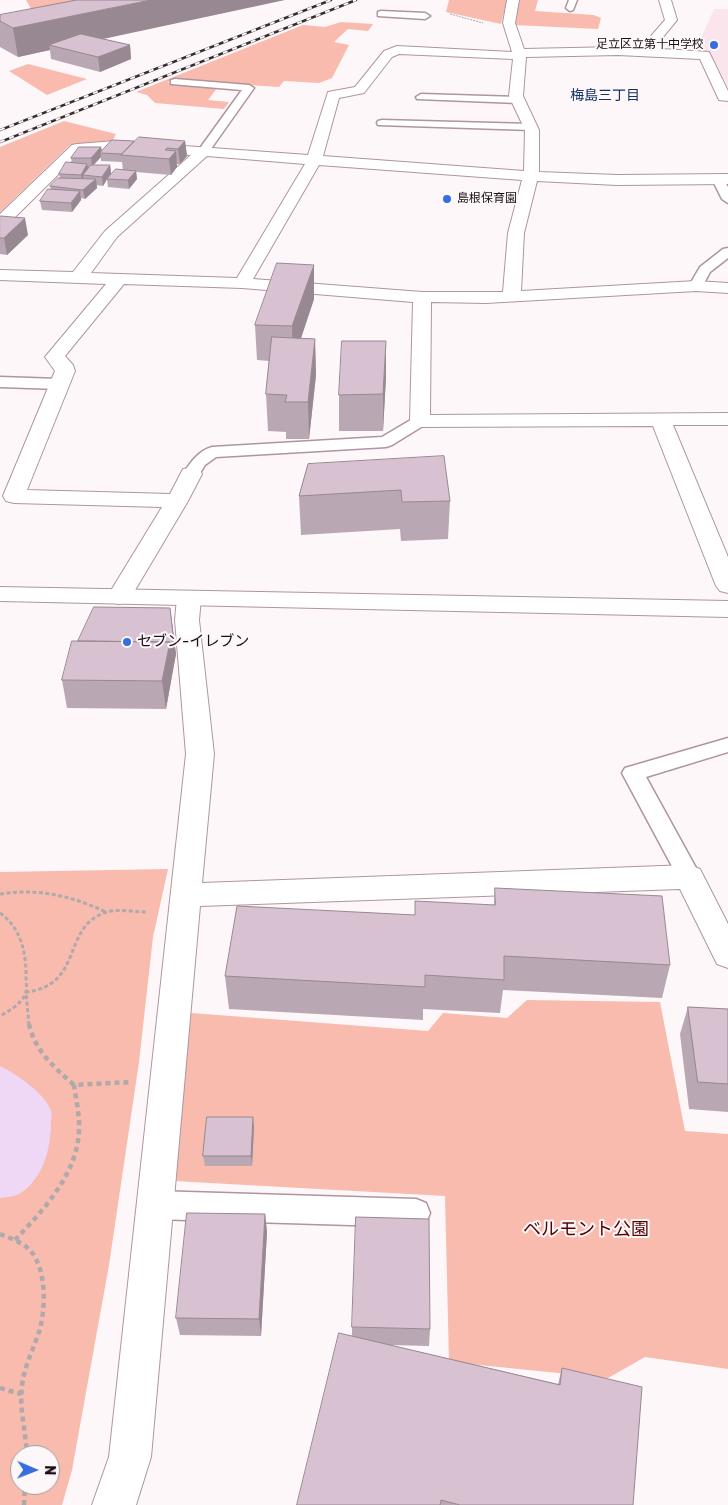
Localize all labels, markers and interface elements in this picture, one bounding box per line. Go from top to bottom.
place label: 足立区立第十中学校 [596,38,704,52]
marker: 足立区立第十中学校 [708,39,720,51]
district label: 梅島三丁目 [570,88,640,104]
place label: 島根保育園 [457,192,517,206]
marker: 島根保育園 [441,193,453,205]
place label: セブン-イレブン [137,633,249,651]
marker: セブン-イレブン [121,636,133,648]
park label: ベルモント公園 [523,1219,649,1241]
north arrow [10,1445,60,1495]
text: N [41,1465,58,1475]

